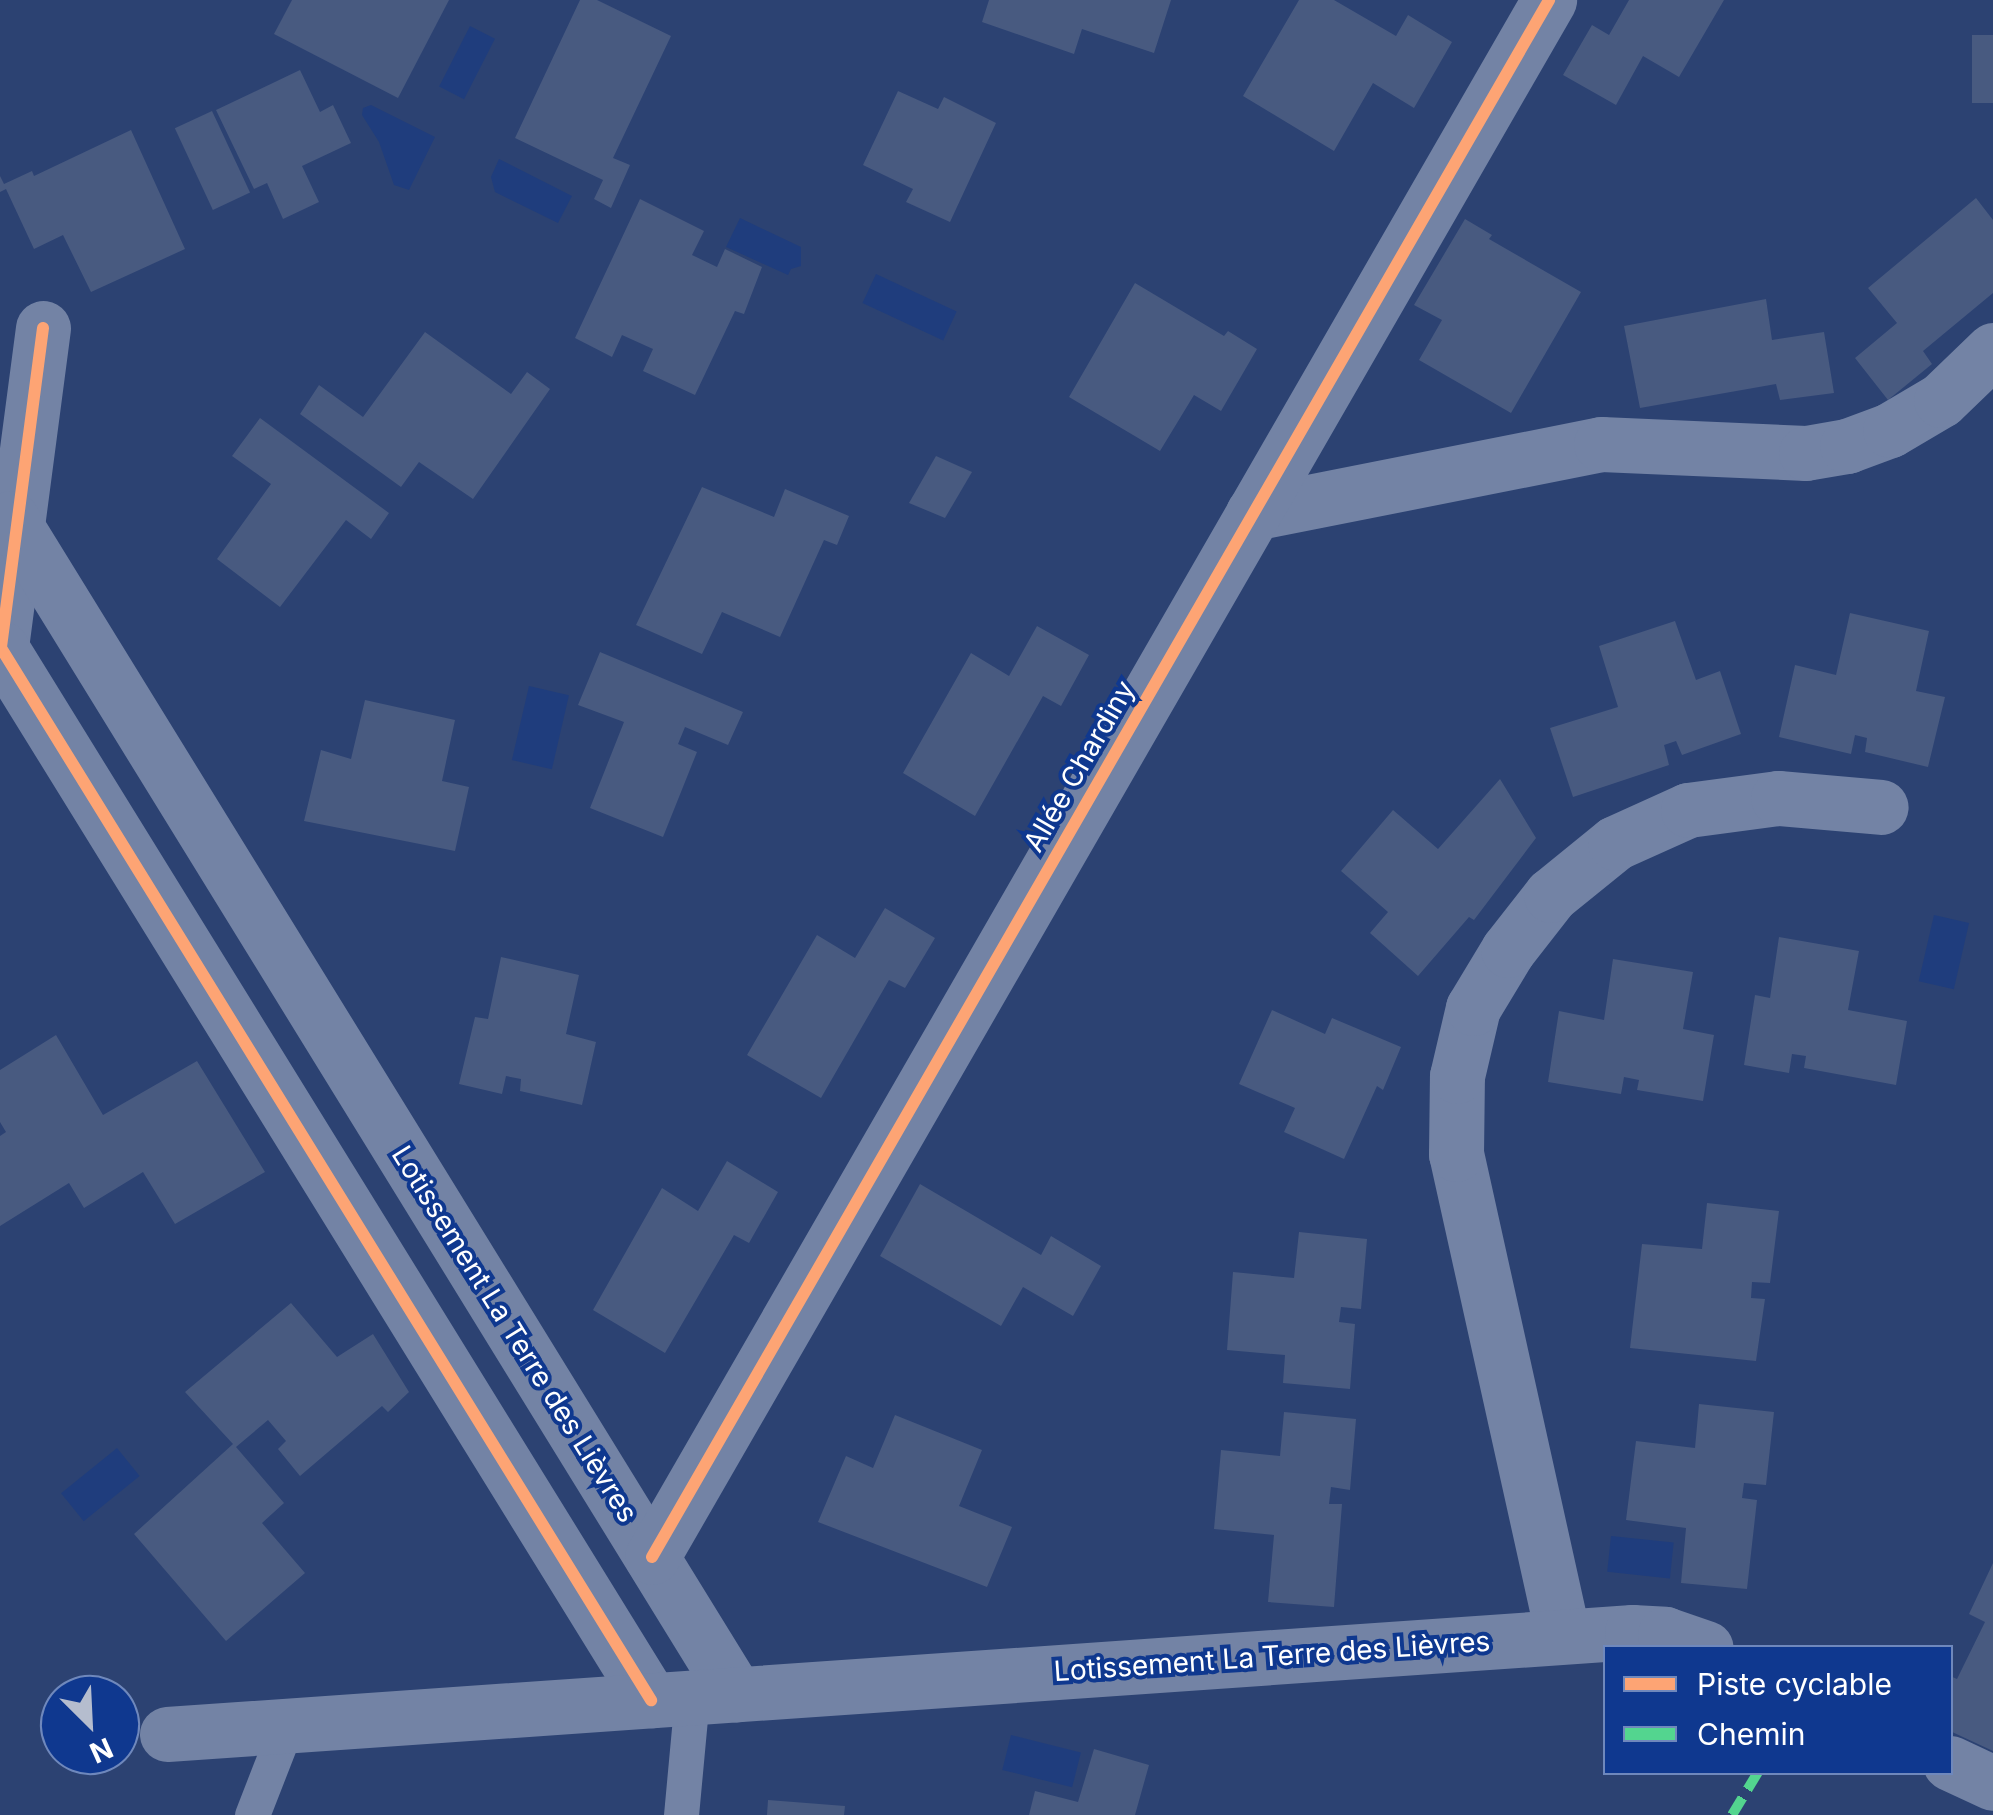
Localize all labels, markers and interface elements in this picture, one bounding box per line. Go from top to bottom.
street label: Allée Chardiny [1016,674,1142,858]
street label: Lotissement La Terre des Lièvres [385,1140,645,1528]
street label: Lotissement La Terre des Lièvres [1053,1624,1491,1688]
legend [1603,1645,1953,1775]
text: Piste cyclable [1697,1666,1892,1702]
north arrow [40,1675,140,1775]
text: Chemin [1697,1716,1805,1752]
text: N [85,1731,118,1770]

